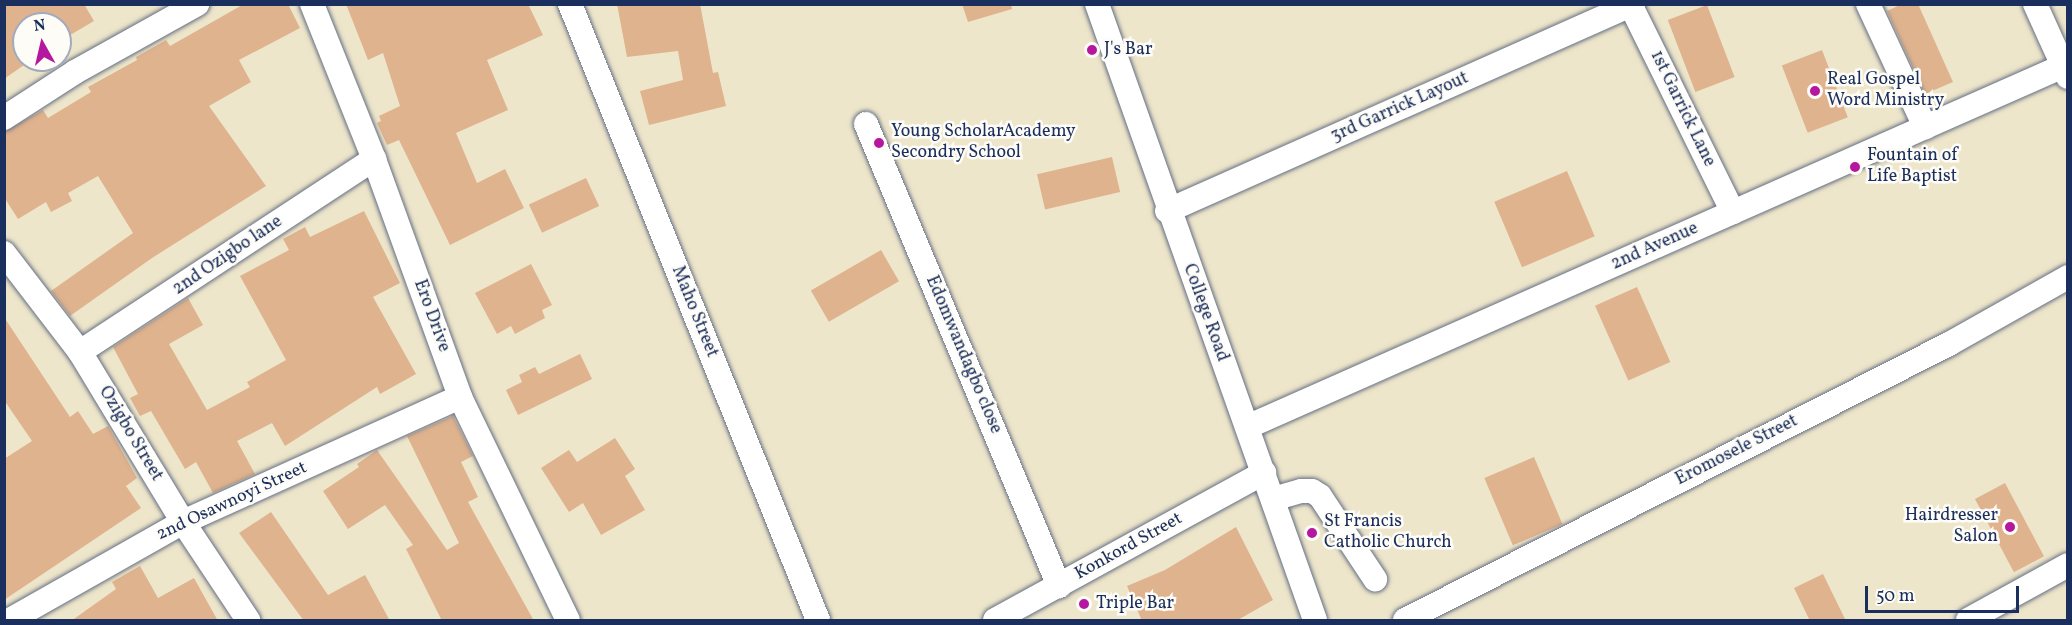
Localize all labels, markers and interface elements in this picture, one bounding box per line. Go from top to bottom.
north arrow [12,12,72,72]
text: N [32,14,47,38]
place label: J's Bar [1104,39,1153,61]
marker: J's Bar [1085,43,1099,57]
street label: 1st Garrick Lane [1645,47,1719,171]
street label: 3rd Garrick Layout [1328,68,1472,148]
place label: Real Gospel Word Ministry [1827,70,1944,112]
marker: Real Gospel Word Ministry [1808,84,1822,98]
place label: Young ScholarAcademy Secondry School [891,122,1076,164]
marker: Young ScholarAcademy Secondry School [872,136,886,150]
place label: Fountain of Life Baptist [1867,146,1957,188]
marker: Fountain of Life Baptist [1848,160,1862,174]
street label: 2nd Ozigbo lane [169,211,287,301]
street label: 2nd Avenue [1608,218,1702,276]
street label: College Road [1177,261,1233,365]
street label: Maho Street [666,263,722,361]
street label: Edomwandagbo close [920,273,1006,437]
street label: Ero Drive [408,277,454,355]
street label: Ozigbo Street [93,383,167,485]
street label: Eromosele Street [1672,411,1802,491]
street label: 2nd Osawnoyi Street [153,458,311,546]
place label: Hairdresser Salon [1905,506,1998,548]
street label: Konkord Street [1072,509,1186,585]
place label: St Francis Catholic Church [1324,512,1452,554]
marker: Hairdresser Salon [2003,520,2017,534]
marker: St Francis Catholic Church [1305,526,1319,540]
scale bar [1868,574,2022,612]
text: 50 m [1876,584,1915,609]
place label: Triple Bar [1096,593,1174,615]
marker: Triple Bar [1077,597,1091,611]

